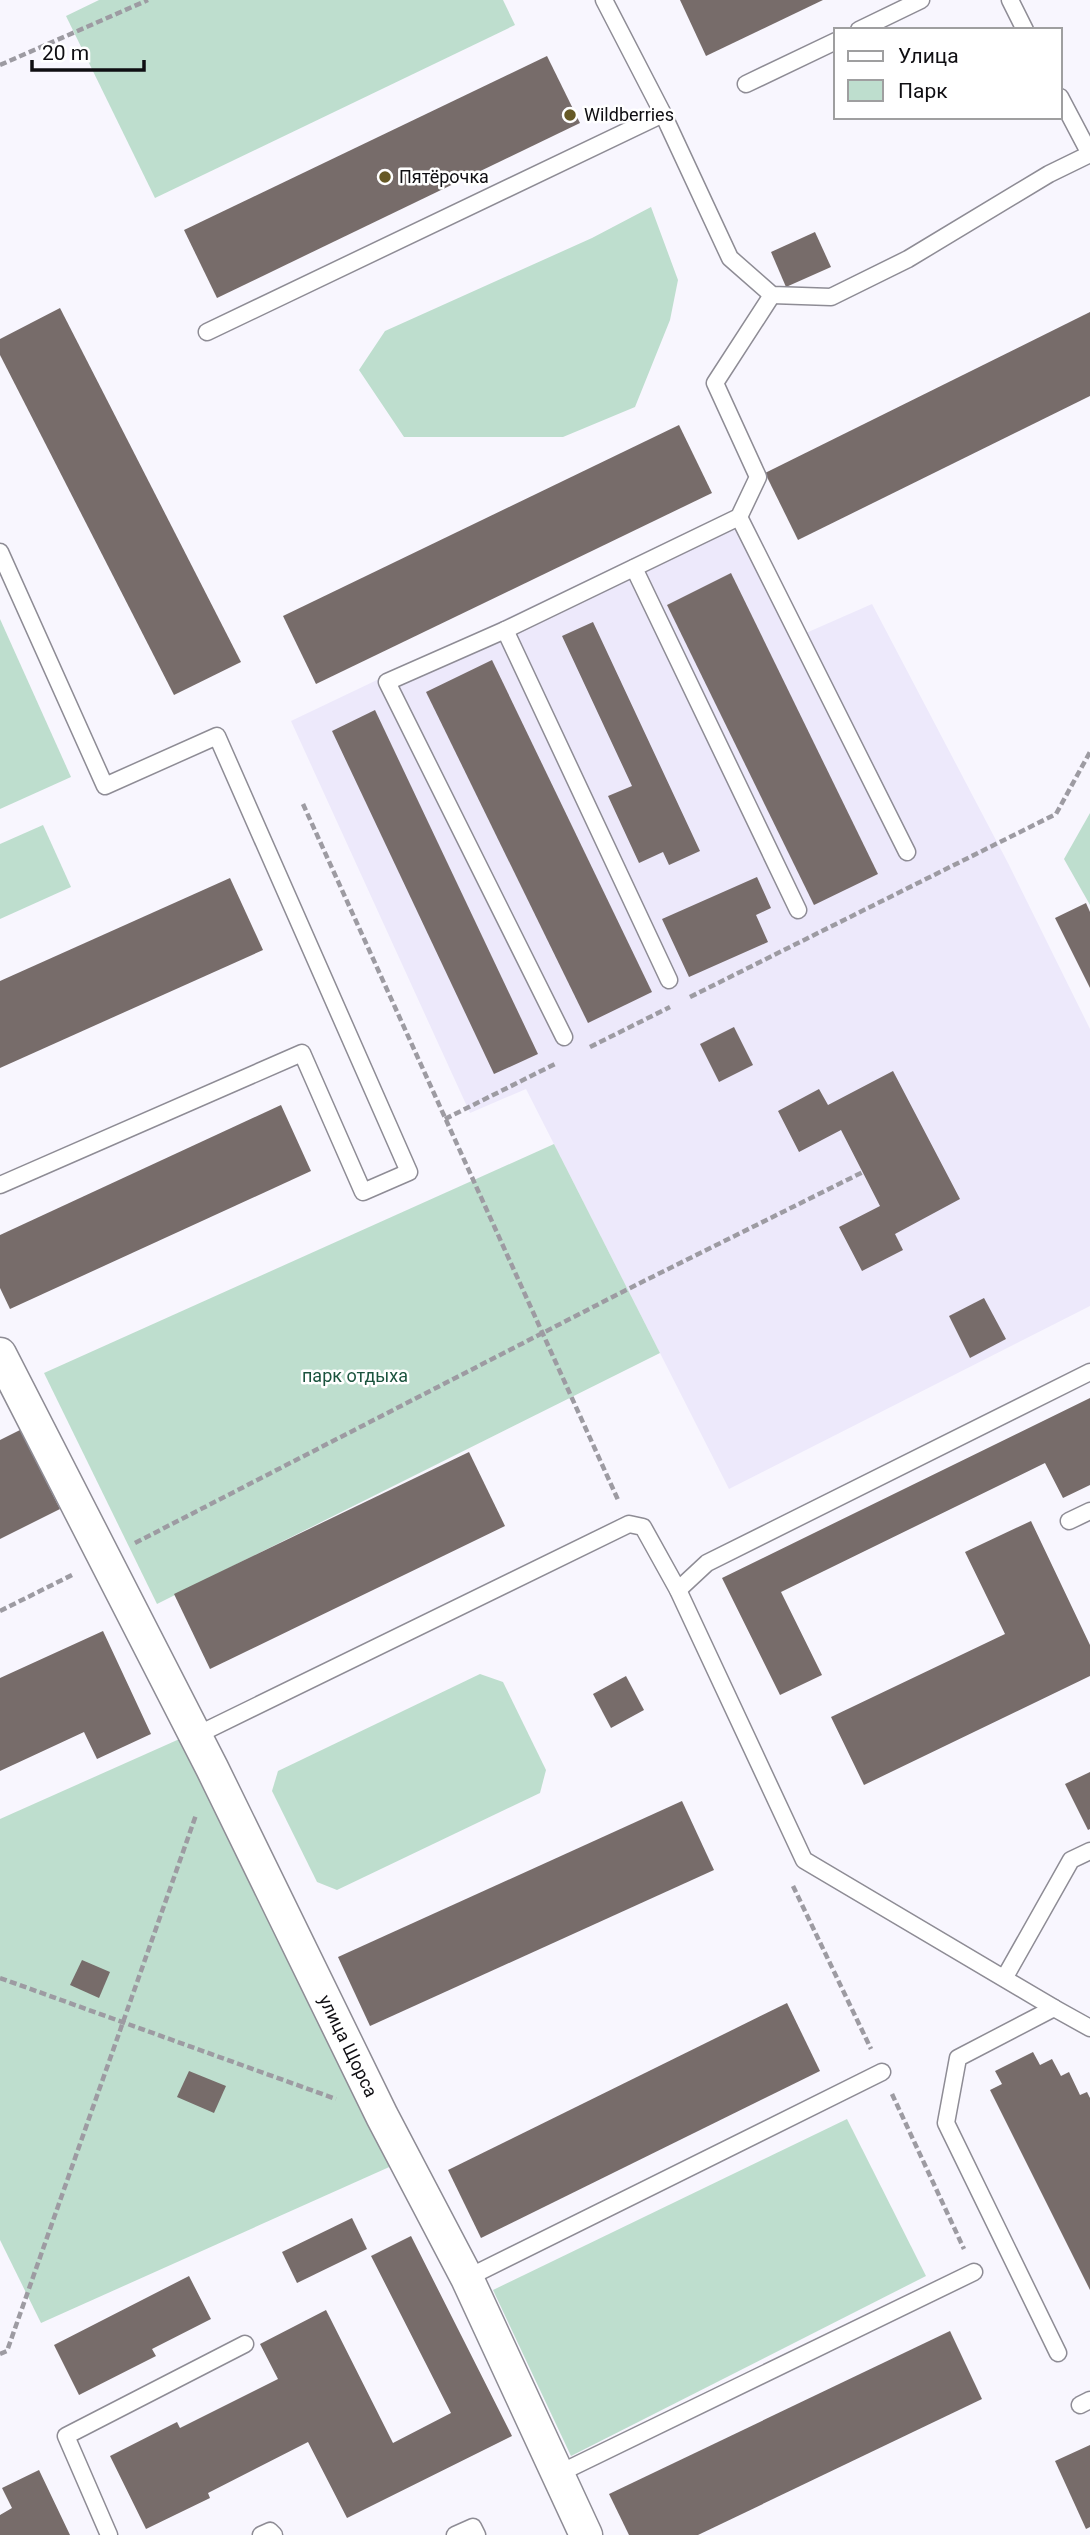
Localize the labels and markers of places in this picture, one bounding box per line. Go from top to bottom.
place label: Wildberries [584,104,674,125]
marker: Wildberries [562,107,578,123]
place label: Пятёрочка [399,166,489,187]
marker: Пятёрочка [377,169,393,185]

